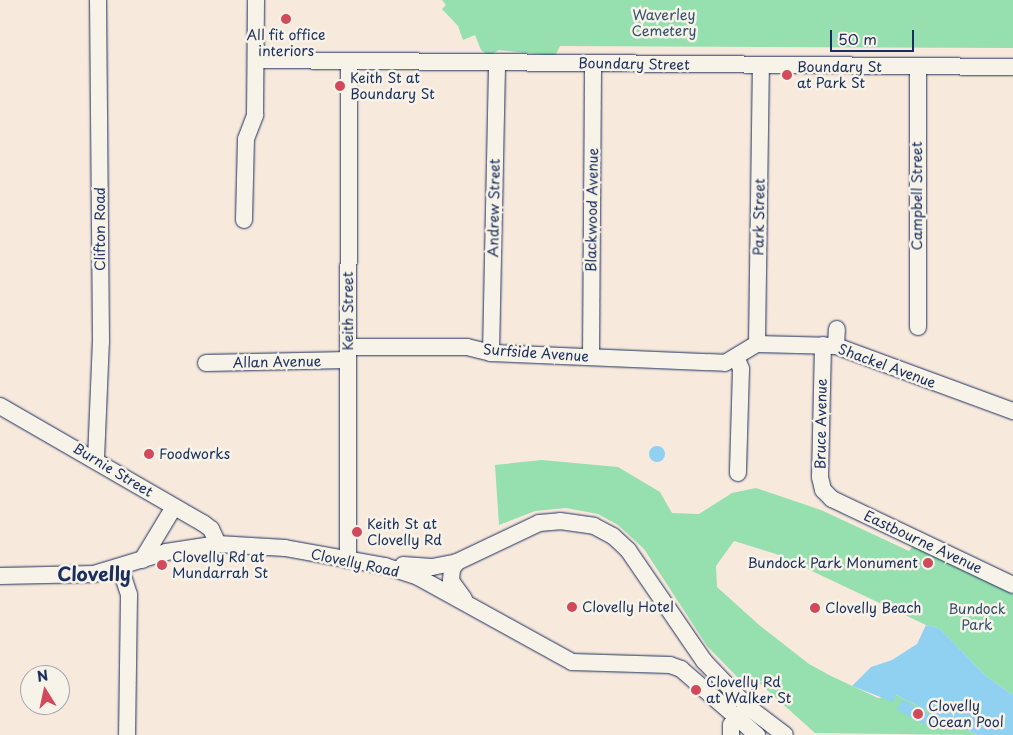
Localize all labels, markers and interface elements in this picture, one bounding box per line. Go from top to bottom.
park label: Waverley Cemetery [631,7,697,40]
marker: All fit office interiors [280,13,292,25]
scale bar [833,20,917,52]
place label: All fit office interiors [246,27,326,59]
text: 50 m [838,27,877,50]
street label: Boundary Street [578,55,690,73]
place label: Boundary St at Park St [797,59,881,92]
marker: Boundary St at Park St [781,69,793,81]
place label: Keith St at Boundary St [350,70,434,102]
marker: Keith St at Boundary St [334,80,346,92]
street label: Campbell Street [909,141,925,251]
street label: Blackwood Avenue [583,147,601,273]
street label: Andrew Street [485,158,503,258]
street label: Park Street [750,178,768,256]
street label: Clifton Road [92,187,108,271]
street label: Keith Street [340,271,356,351]
street label: Shackel Avenue [835,340,939,392]
street label: Surfside Avenue [482,341,590,365]
street label: Allan Avenue [233,353,321,371]
street label: Bruce Avenue [812,378,830,470]
street label: Burnie Street [70,439,156,501]
place label: Foodworks [159,446,230,462]
marker: Foodworks [143,448,155,460]
street label: Eastbourne Avenue [861,507,985,577]
place label: Keith St at Clovelly Rd [367,516,442,548]
marker: Keith St at Clovelly Rd [351,526,363,538]
street label: Clovelly Road [309,545,401,581]
place label: Clovelly Rd at Mundarrah St [172,549,268,582]
place label: Bundock Park Monument [748,555,918,571]
marker: Bundock Park Monument [922,557,934,569]
marker: Clovelly Rd at Mundarrah St [156,559,168,571]
district label: Clovelly [57,563,131,585]
place label: Clovelly Hotel [582,599,674,615]
place label: Clovelly Beach [825,600,923,616]
marker: Clovelly Hotel [566,601,578,613]
park label: Bundock Park [948,601,1006,634]
marker: Clovelly Beach [809,602,821,614]
text: N [35,664,50,687]
north arrow [20,665,70,715]
place label: Clovelly Rd at Walker St [706,674,793,706]
marker: Clovelly Rd at Walker St [690,684,702,696]
place label: Clovelly Ocean Pool [928,698,1004,730]
marker: Clovelly Ocean Pool [912,708,924,720]

